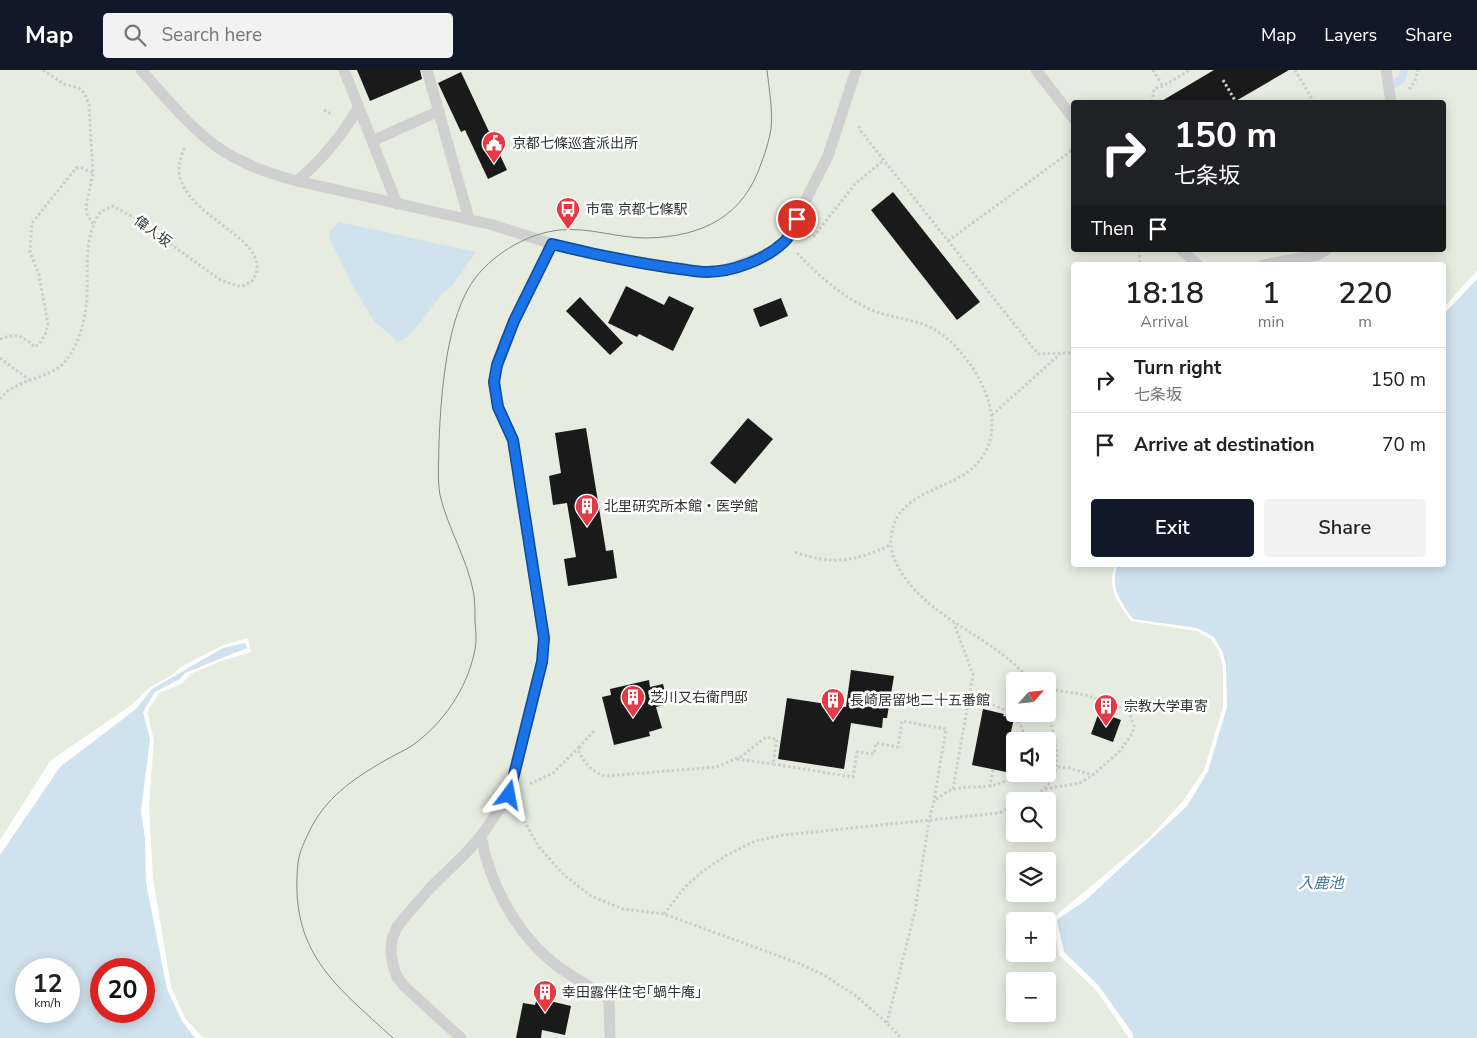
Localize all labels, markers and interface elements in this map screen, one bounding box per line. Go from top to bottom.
search box [103,13,453,58]
text: Map [25,19,73,51]
icon: search [121,21,149,49]
text: Search here [161,22,262,48]
text: Map [1261,23,1296,47]
text: Layers [1324,23,1377,47]
text: Share [1405,23,1452,47]
text: 150 m [1174,112,1277,159]
icon: right [1091,120,1156,185]
public building icon: 京都七條巡査派出所 [481,130,507,164]
place label: 京都七條巡査派出所 [512,134,638,153]
text: 七条坂 [1174,161,1240,191]
bus stop icon: 市電 京都七條駅 [555,196,581,230]
pin [776,198,818,240]
place label: 市電 京都七條駅 [586,200,688,219]
icon: arrive [783,205,811,233]
street label: 偉人坂 [130,211,175,251]
icon: arrive [1144,215,1172,243]
text: Then [1091,216,1134,242]
text: 18:18 [1125,273,1204,314]
text: 1 [1262,273,1280,314]
text: 220 [1338,273,1392,314]
text: Arrival [1140,311,1188,333]
text: min [1258,311,1284,333]
text: m [1358,311,1372,333]
text: Turn right [1134,355,1221,381]
icon: right [1091,366,1119,394]
text: 150 m [1371,367,1426,393]
text: 七条坂 [1134,384,1182,406]
icon: arrive [1091,431,1119,459]
text: Arrive at destination [1134,432,1315,458]
text: 70 m [1382,432,1426,458]
building icon: 北里研究所本館・医学館 [574,493,600,527]
place label: 北里研究所本館・医学館 [604,497,758,516]
button: Exit [1091,499,1254,557]
button: Share [1264,499,1426,557]
north arrow [1006,672,1056,722]
map controls [1006,672,1056,1022]
building icon: 芝川又右衛門邸 [620,684,646,718]
building icon: 長崎居留地二十五番館 [820,687,846,721]
place label: 芝川又右衛門邸 [650,688,748,707]
place label: 長崎居留地二十五番館 [850,691,990,710]
building icon: 宗教大学車寄 [1093,693,1119,727]
place label: 宗教大学車寄 [1124,697,1208,716]
button: sound [1006,732,1056,782]
position arrow [482,768,534,820]
button: search [1006,792,1056,842]
button: layers [1006,852,1056,902]
water label: 入鹿池 [1298,873,1345,893]
button: + [1006,912,1056,962]
speed limit sign: 20 [90,958,155,1023]
text: 12 [32,967,63,1001]
button: − [1006,972,1056,1022]
building icon: 幸田露伴住宅｢蝸牛庵｣ [532,979,558,1013]
place label: 幸田露伴住宅｢蝸牛庵｣ [562,983,702,1002]
text: km/h [34,995,61,1011]

